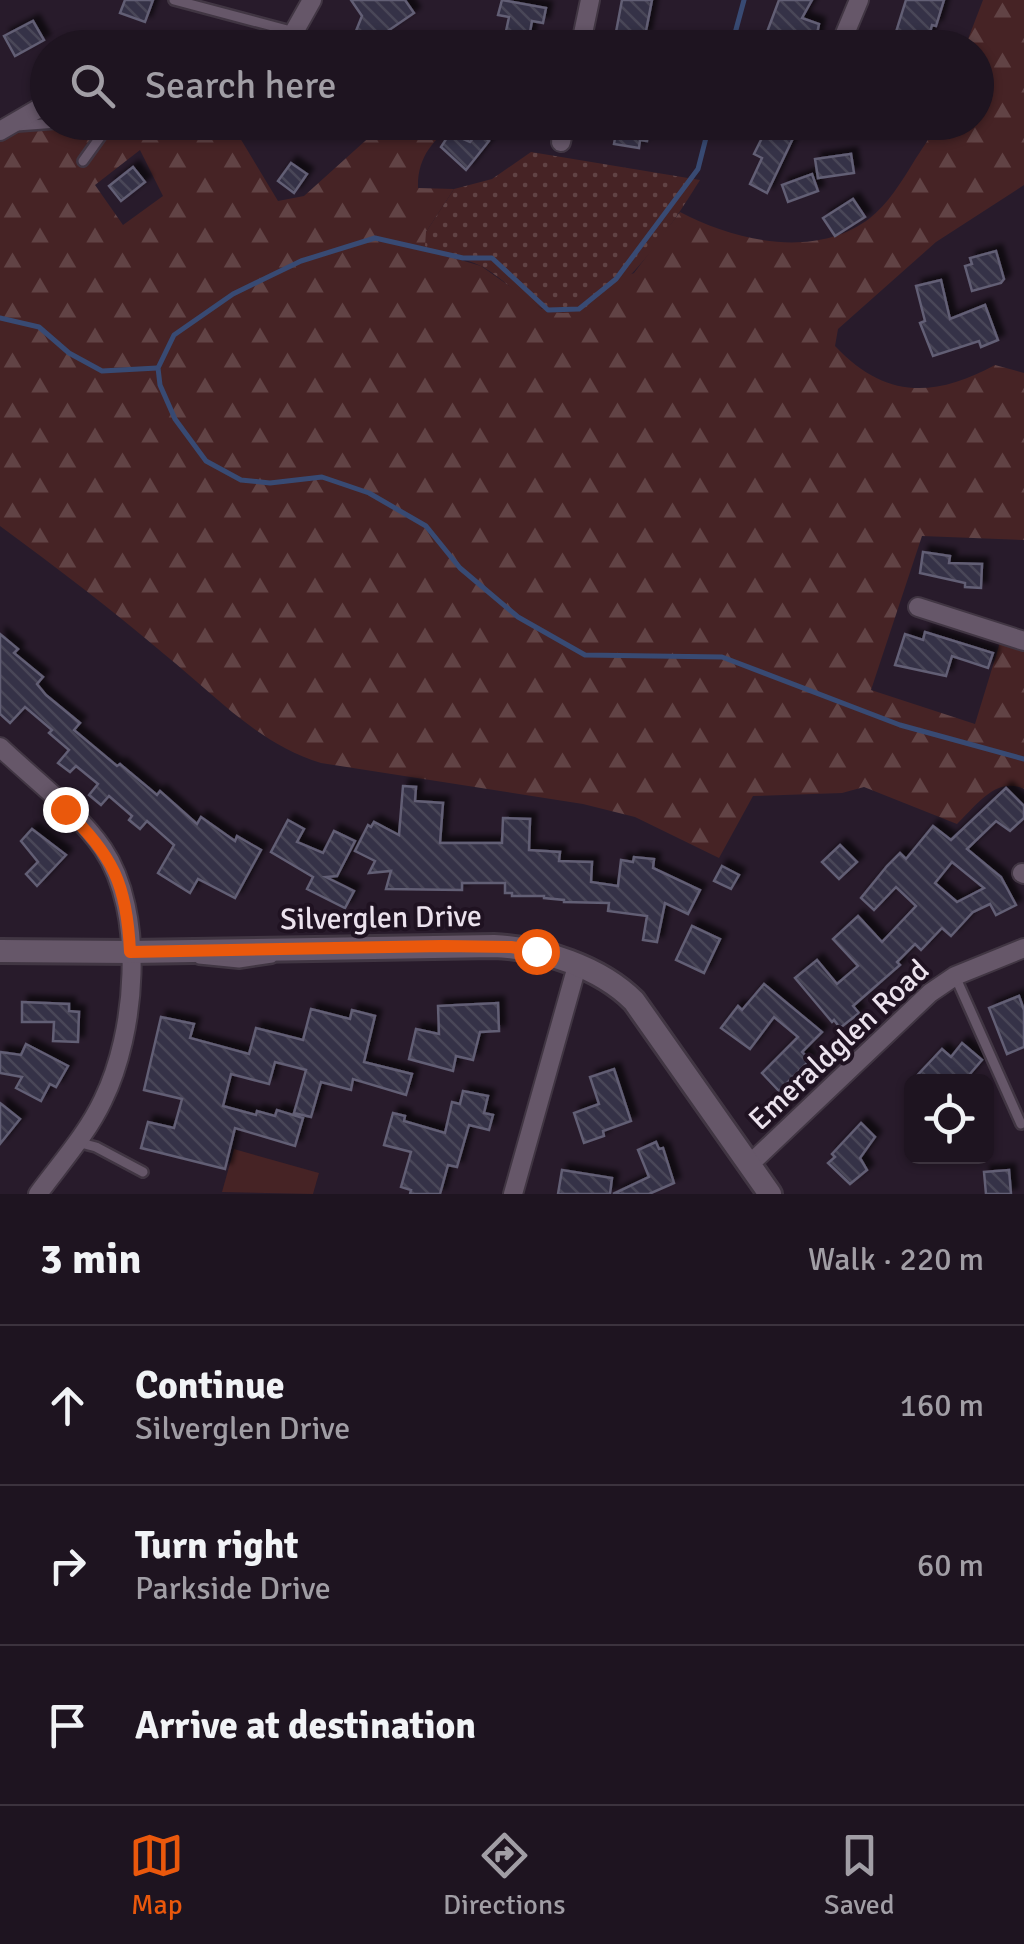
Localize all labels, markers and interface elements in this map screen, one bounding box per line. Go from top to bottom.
search box [30,30,994,140]
icon: search [65,58,120,113]
text: Search here [145,62,337,109]
route end [43,787,89,833]
street label: Silverglen Drive [280,898,482,938]
route start [514,929,560,975]
street label: Emeraldglen Road [741,952,937,1138]
map controls [904,1074,994,1164]
button: locate [904,1074,994,1164]
text: 3 min [40,1234,141,1285]
text: Walk · 220 m [808,1240,984,1279]
text: Continue [135,1362,285,1409]
icon: ahead [40,1378,95,1433]
text: 160 m [900,1386,984,1425]
text: Silverglen Drive [135,1409,350,1448]
text: Turn right [135,1522,299,1569]
icon: right [40,1538,95,1593]
text: 60 m [917,1546,984,1585]
text: Parkside Drive [135,1569,331,1608]
icon: arrive [40,1698,95,1753]
text: Arrive at destination [135,1702,476,1749]
tab: Map [129,1828,184,1922]
tab: Directions [443,1828,565,1922]
tab: Saved [824,1828,895,1922]

